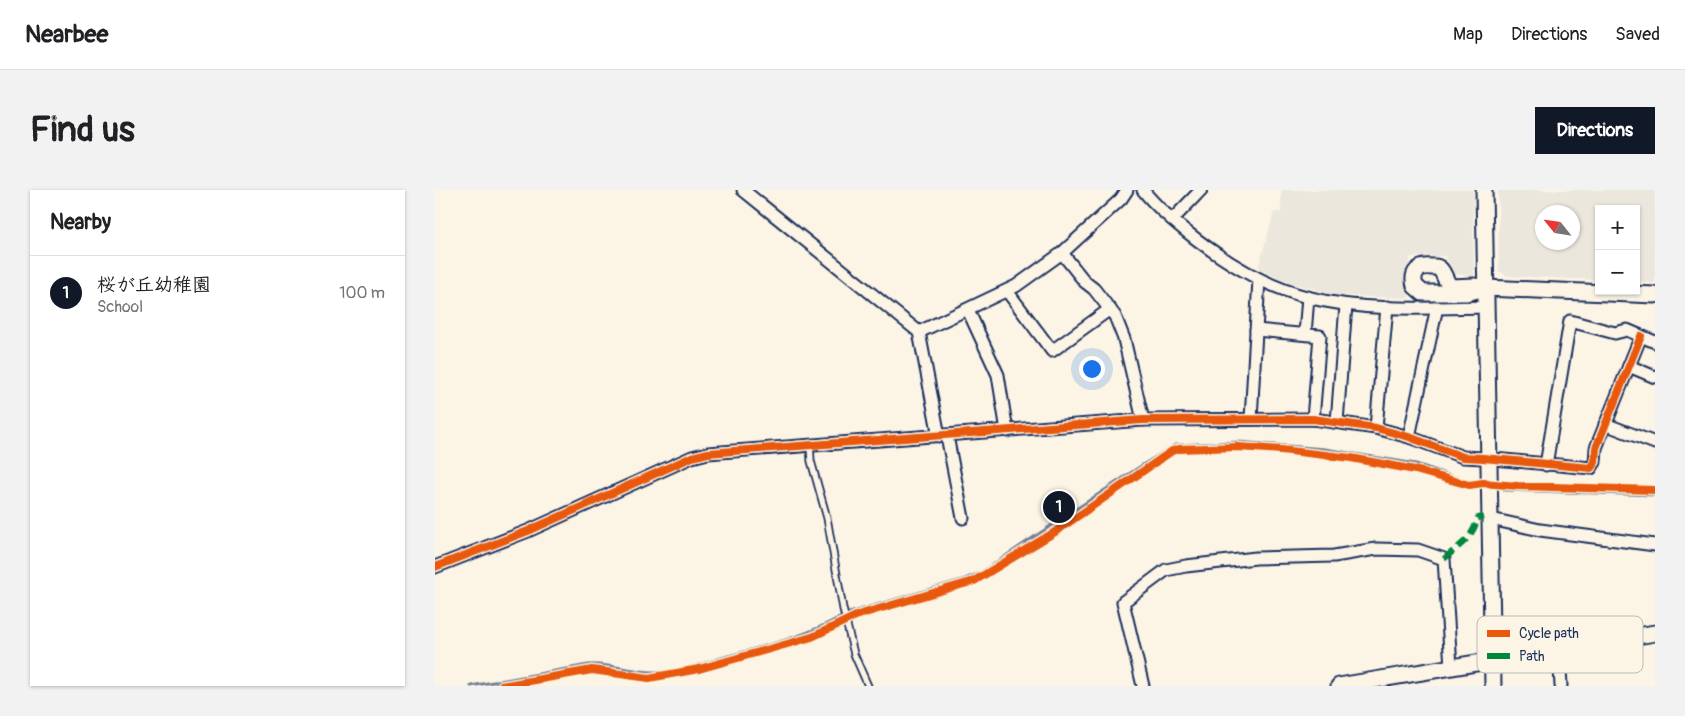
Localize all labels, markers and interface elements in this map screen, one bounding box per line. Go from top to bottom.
text: Nearbee [25,20,108,49]
text: Map [1453,23,1483,46]
text: Directions [1511,23,1587,46]
text: Saved [1615,23,1660,46]
button: Directions [1535,107,1655,154]
text: Find us [30,108,135,152]
north arrow [1535,205,1580,250]
map controls [1595,205,1640,295]
button: + [1595,205,1640,250]
text: Nearby [50,209,111,236]
button: − [1595,250,1640,295]
text: 桜が丘幼稚園 [97,273,211,297]
text: 1 [63,283,69,303]
text: 100 m [339,283,385,303]
text: School [97,297,143,317]
your location [1079,356,1105,382]
pin: 1 [1043,488,1075,526]
legend [1477,616,1643,673]
text: Cycle path [1519,625,1579,642]
text: Path [1519,648,1544,665]

